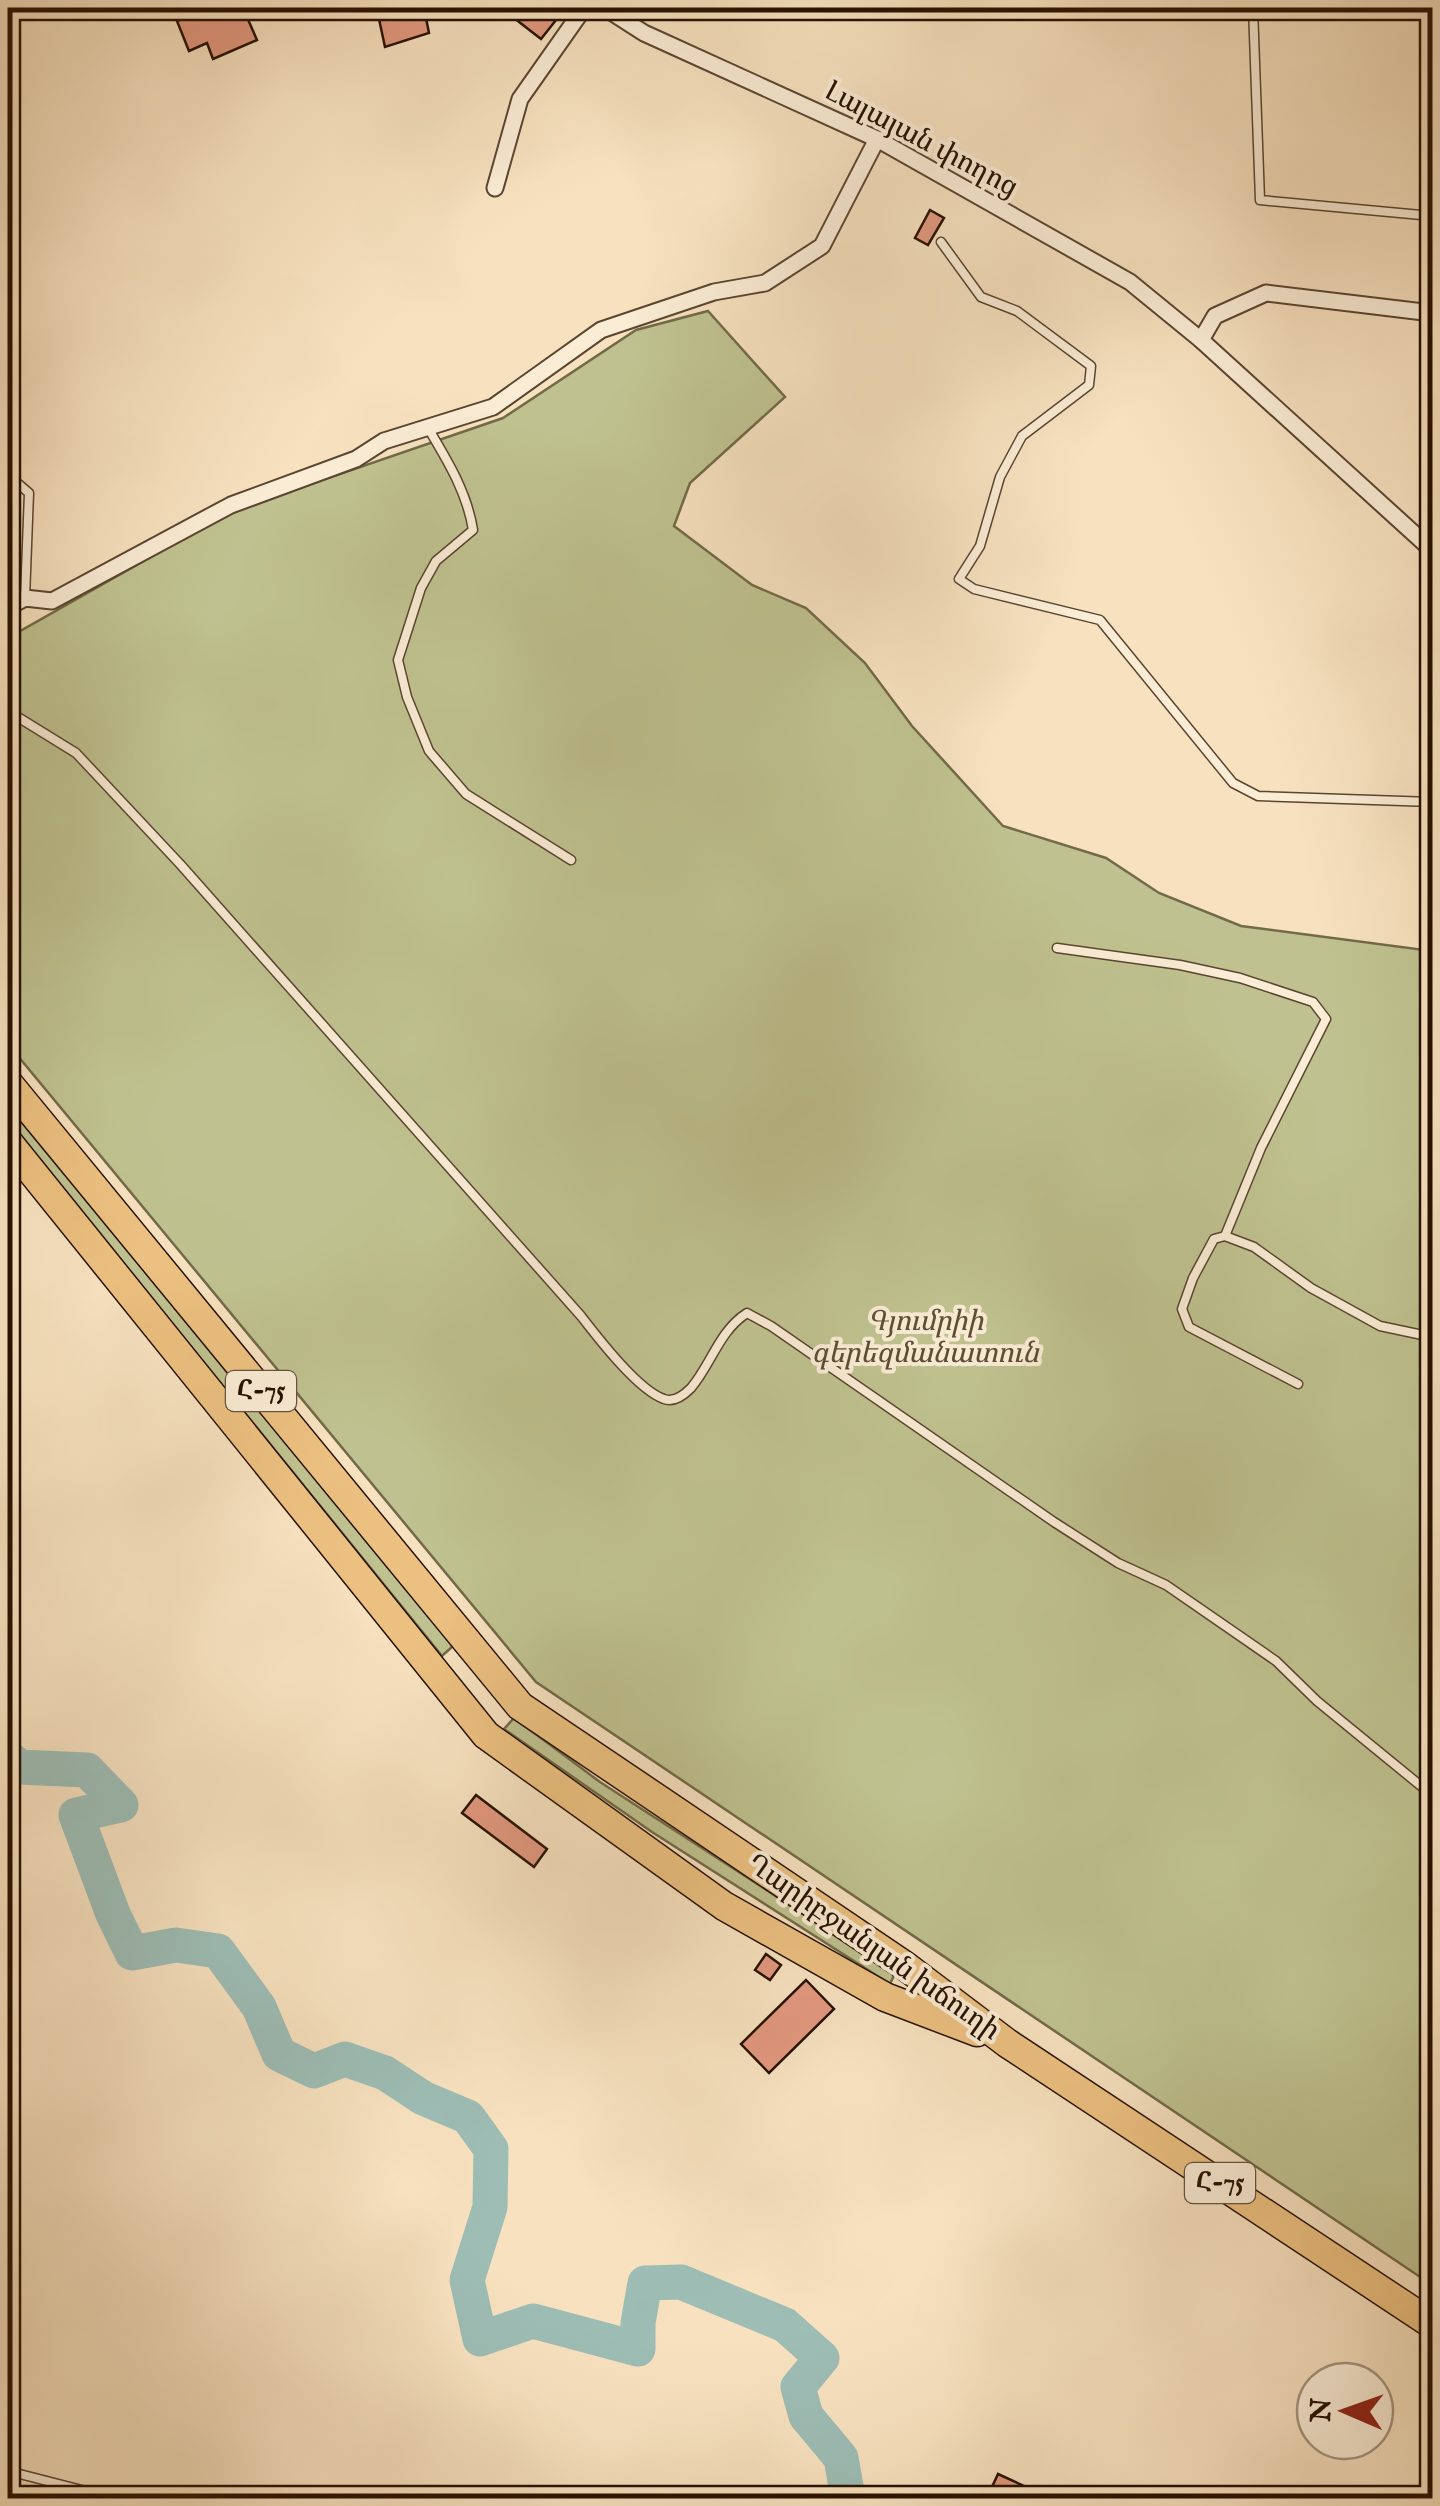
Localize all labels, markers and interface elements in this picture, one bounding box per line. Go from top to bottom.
street label: Լալայան փողոց [818,74,1024,206]
park label: Գյումրիի գերեզմանատուն [811,1305,1040,1372]
road number: Հ-75 [226,1371,296,1411]
street label: Ղարիբջանյան խճուղի [740,1847,1006,2049]
road number: Հ-75 [1185,2163,1255,2203]
north arrow [1295,2361,1395,2461]
text: N [1305,2397,1340,2424]

